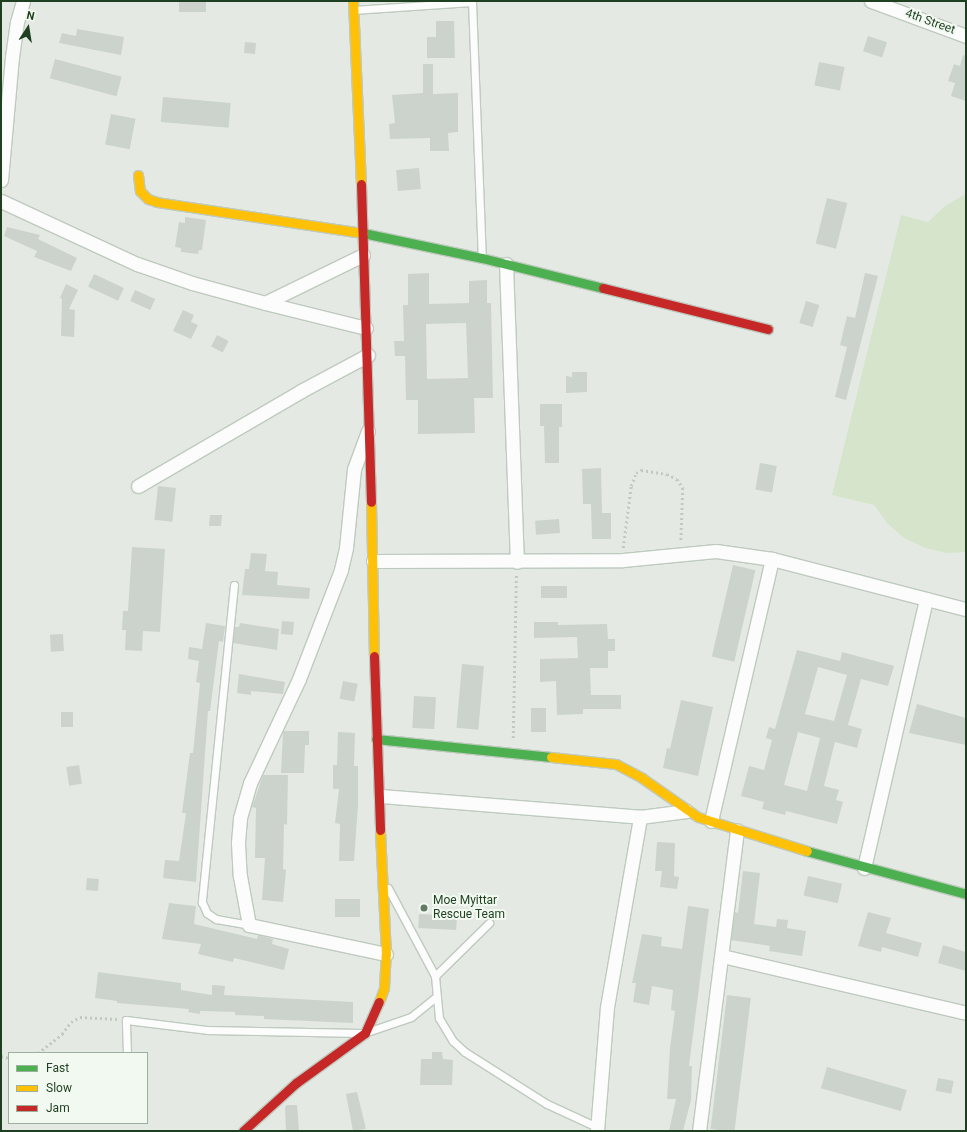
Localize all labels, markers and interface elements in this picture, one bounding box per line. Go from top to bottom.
street label: 4th Street [903,6,957,38]
north arrow [8,8,48,48]
text: N [25,9,36,23]
place label: Moe Myittar Rescue Team [433,894,505,922]
marker: Moe Myittar Rescue Team [418,902,430,914]
legend [8,1052,148,1124]
text: Fast [46,1061,69,1075]
text: Slow [46,1081,72,1095]
text: Jam [46,1101,70,1115]

